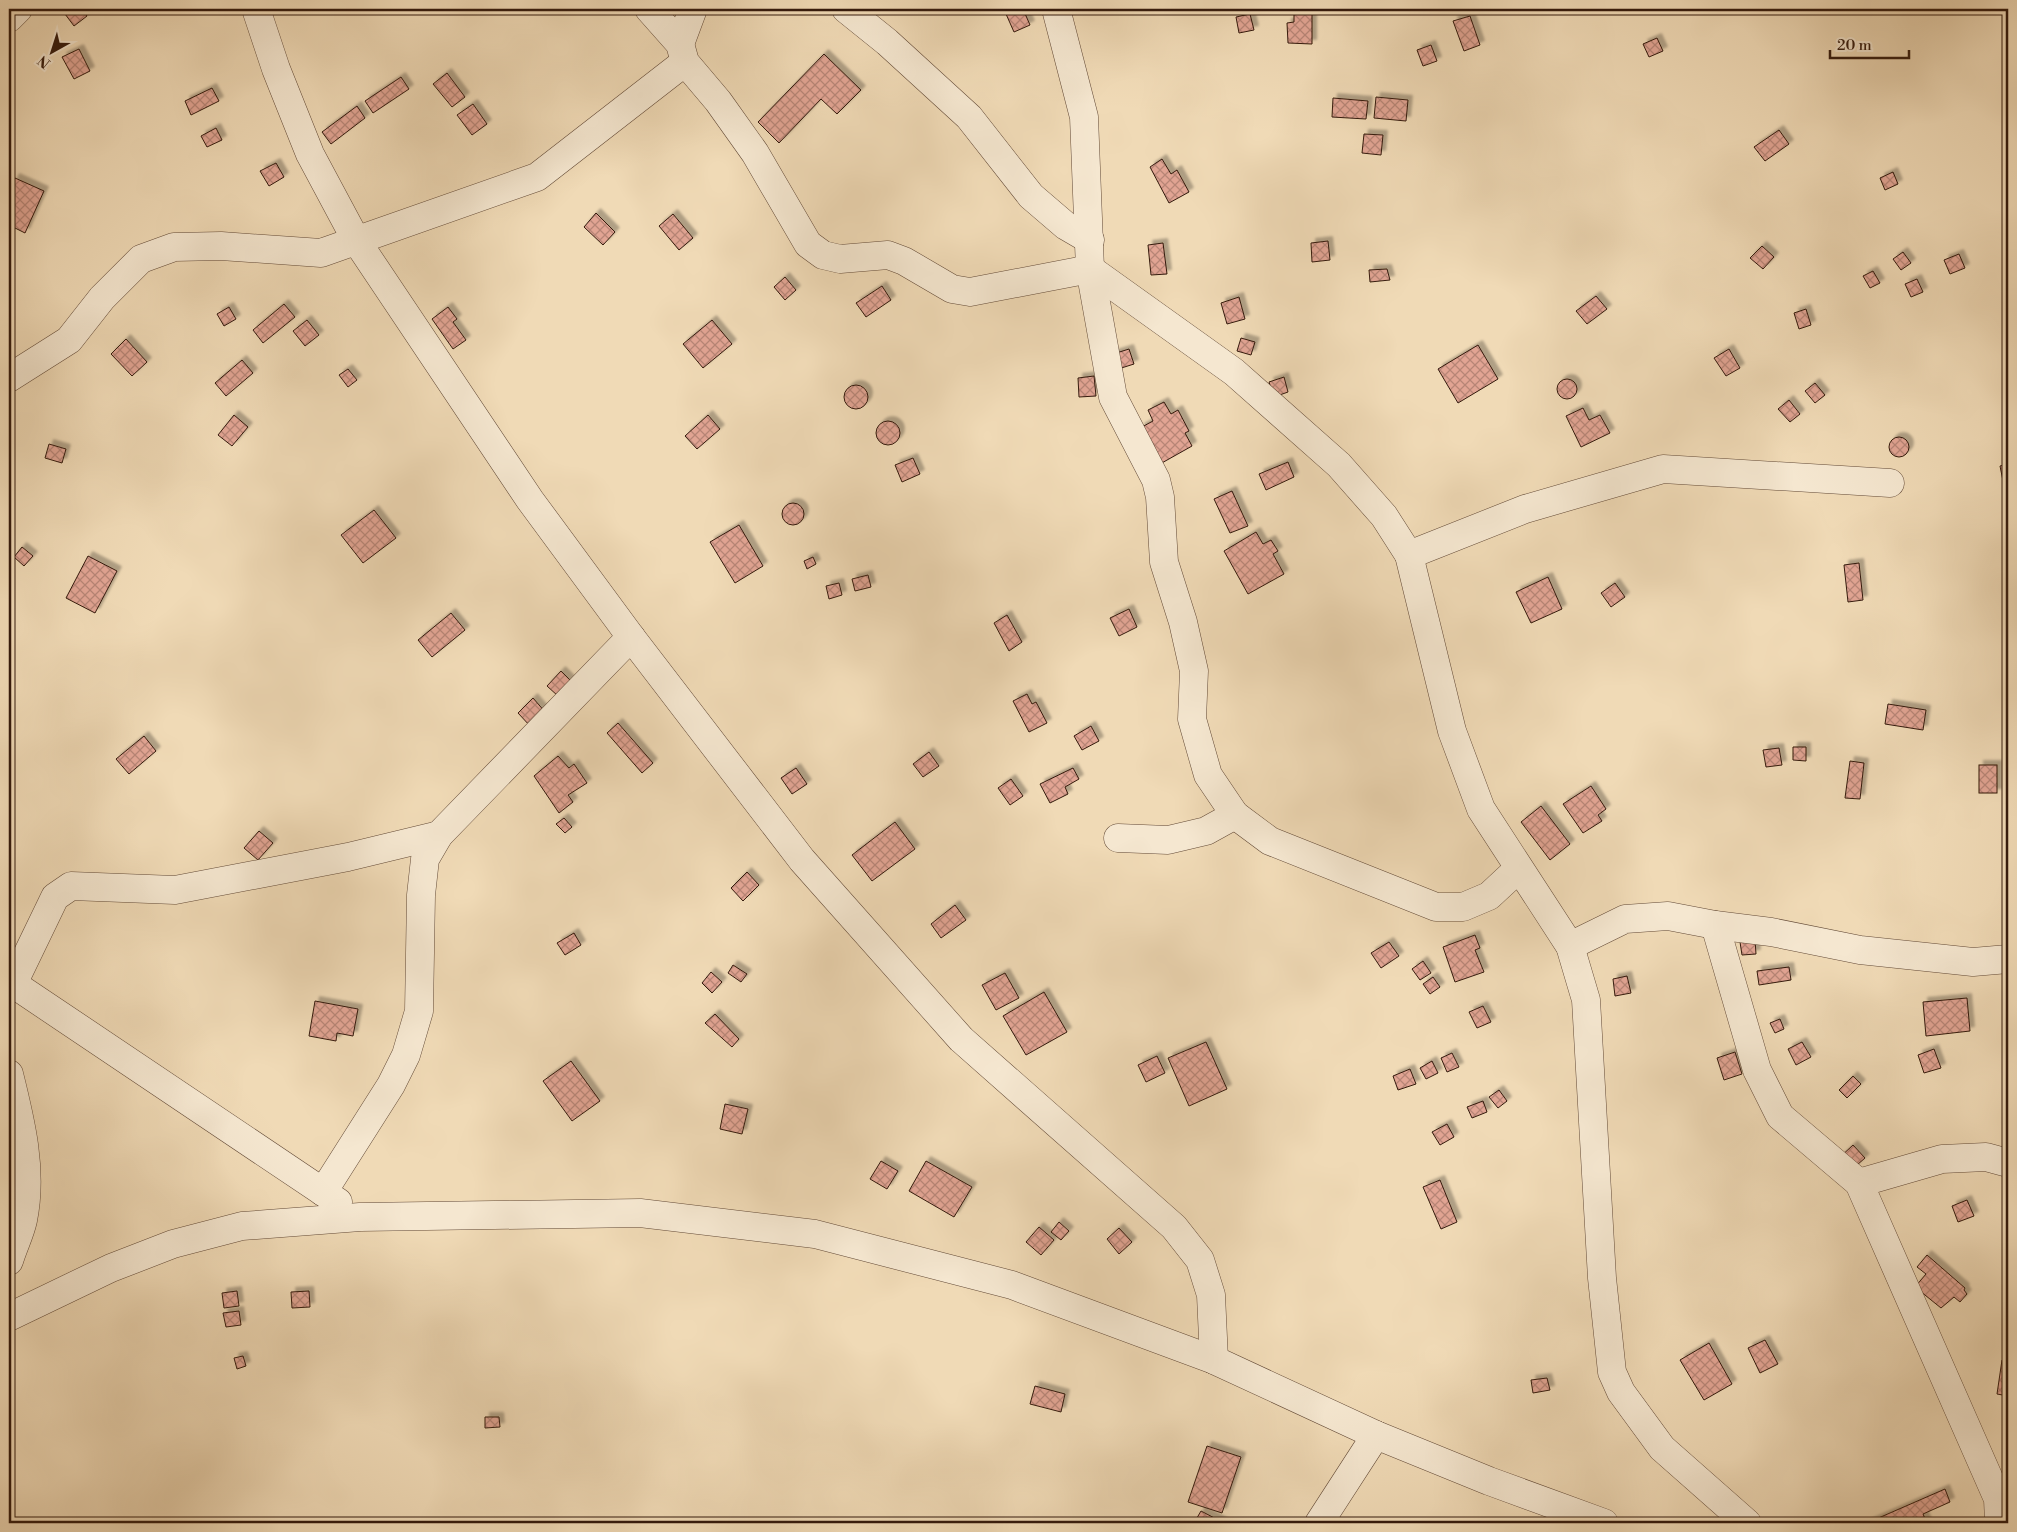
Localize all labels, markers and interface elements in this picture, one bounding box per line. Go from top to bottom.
north arrow [28,28,78,78]
scale bar [1830,28,1908,60]
text: 20 m [1837,36,1872,55]
text: N [34,51,54,72]

